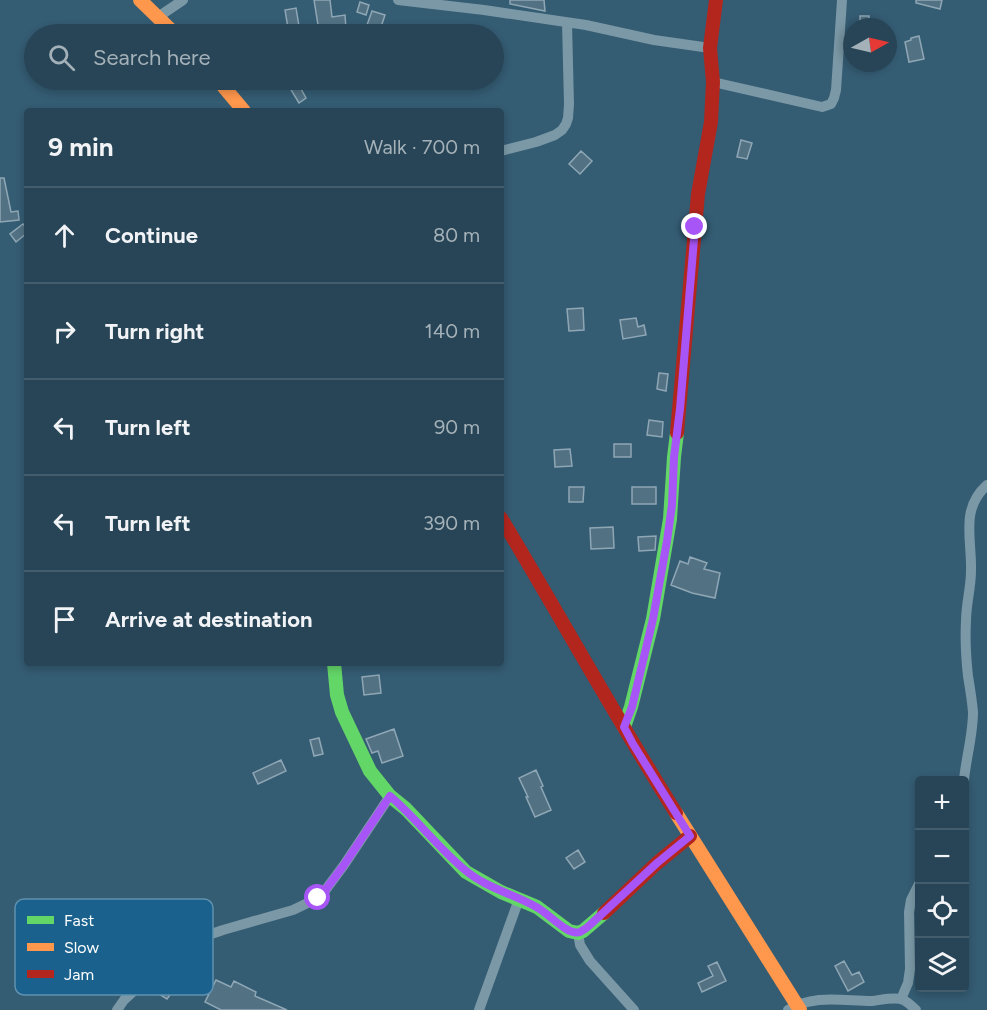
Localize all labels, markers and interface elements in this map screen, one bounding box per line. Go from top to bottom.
north arrow [843,18,897,72]
search box [24,24,504,90]
icon: search [45,41,78,74]
text: Search here [93,44,211,71]
text: 9 min [48,131,114,163]
text: Walk · 700 m [364,135,480,159]
route end [681,213,707,239]
icon: ahead [48,219,81,252]
text: Continue [105,222,198,249]
text: 80 m [433,223,480,247]
icon: right [48,315,81,348]
text: Turn right [105,318,204,345]
text: 140 m [425,319,480,343]
icon: left [48,411,81,444]
text: Turn left [105,414,191,441]
text: 90 m [434,415,480,439]
icon: left [48,507,81,540]
text: Turn left [105,510,191,537]
text: 390 m [423,511,480,535]
icon: arrive [48,603,81,636]
text: Arrive at destination [105,606,313,633]
map controls [915,776,969,992]
button: + [915,776,969,830]
button: − [915,830,969,884]
route start [304,884,330,910]
button: locate [915,884,969,938]
legend [15,899,213,995]
text: Fast [64,911,94,930]
text: Slow [64,938,99,957]
button: layers [915,938,969,992]
text: Jam [64,965,94,984]

